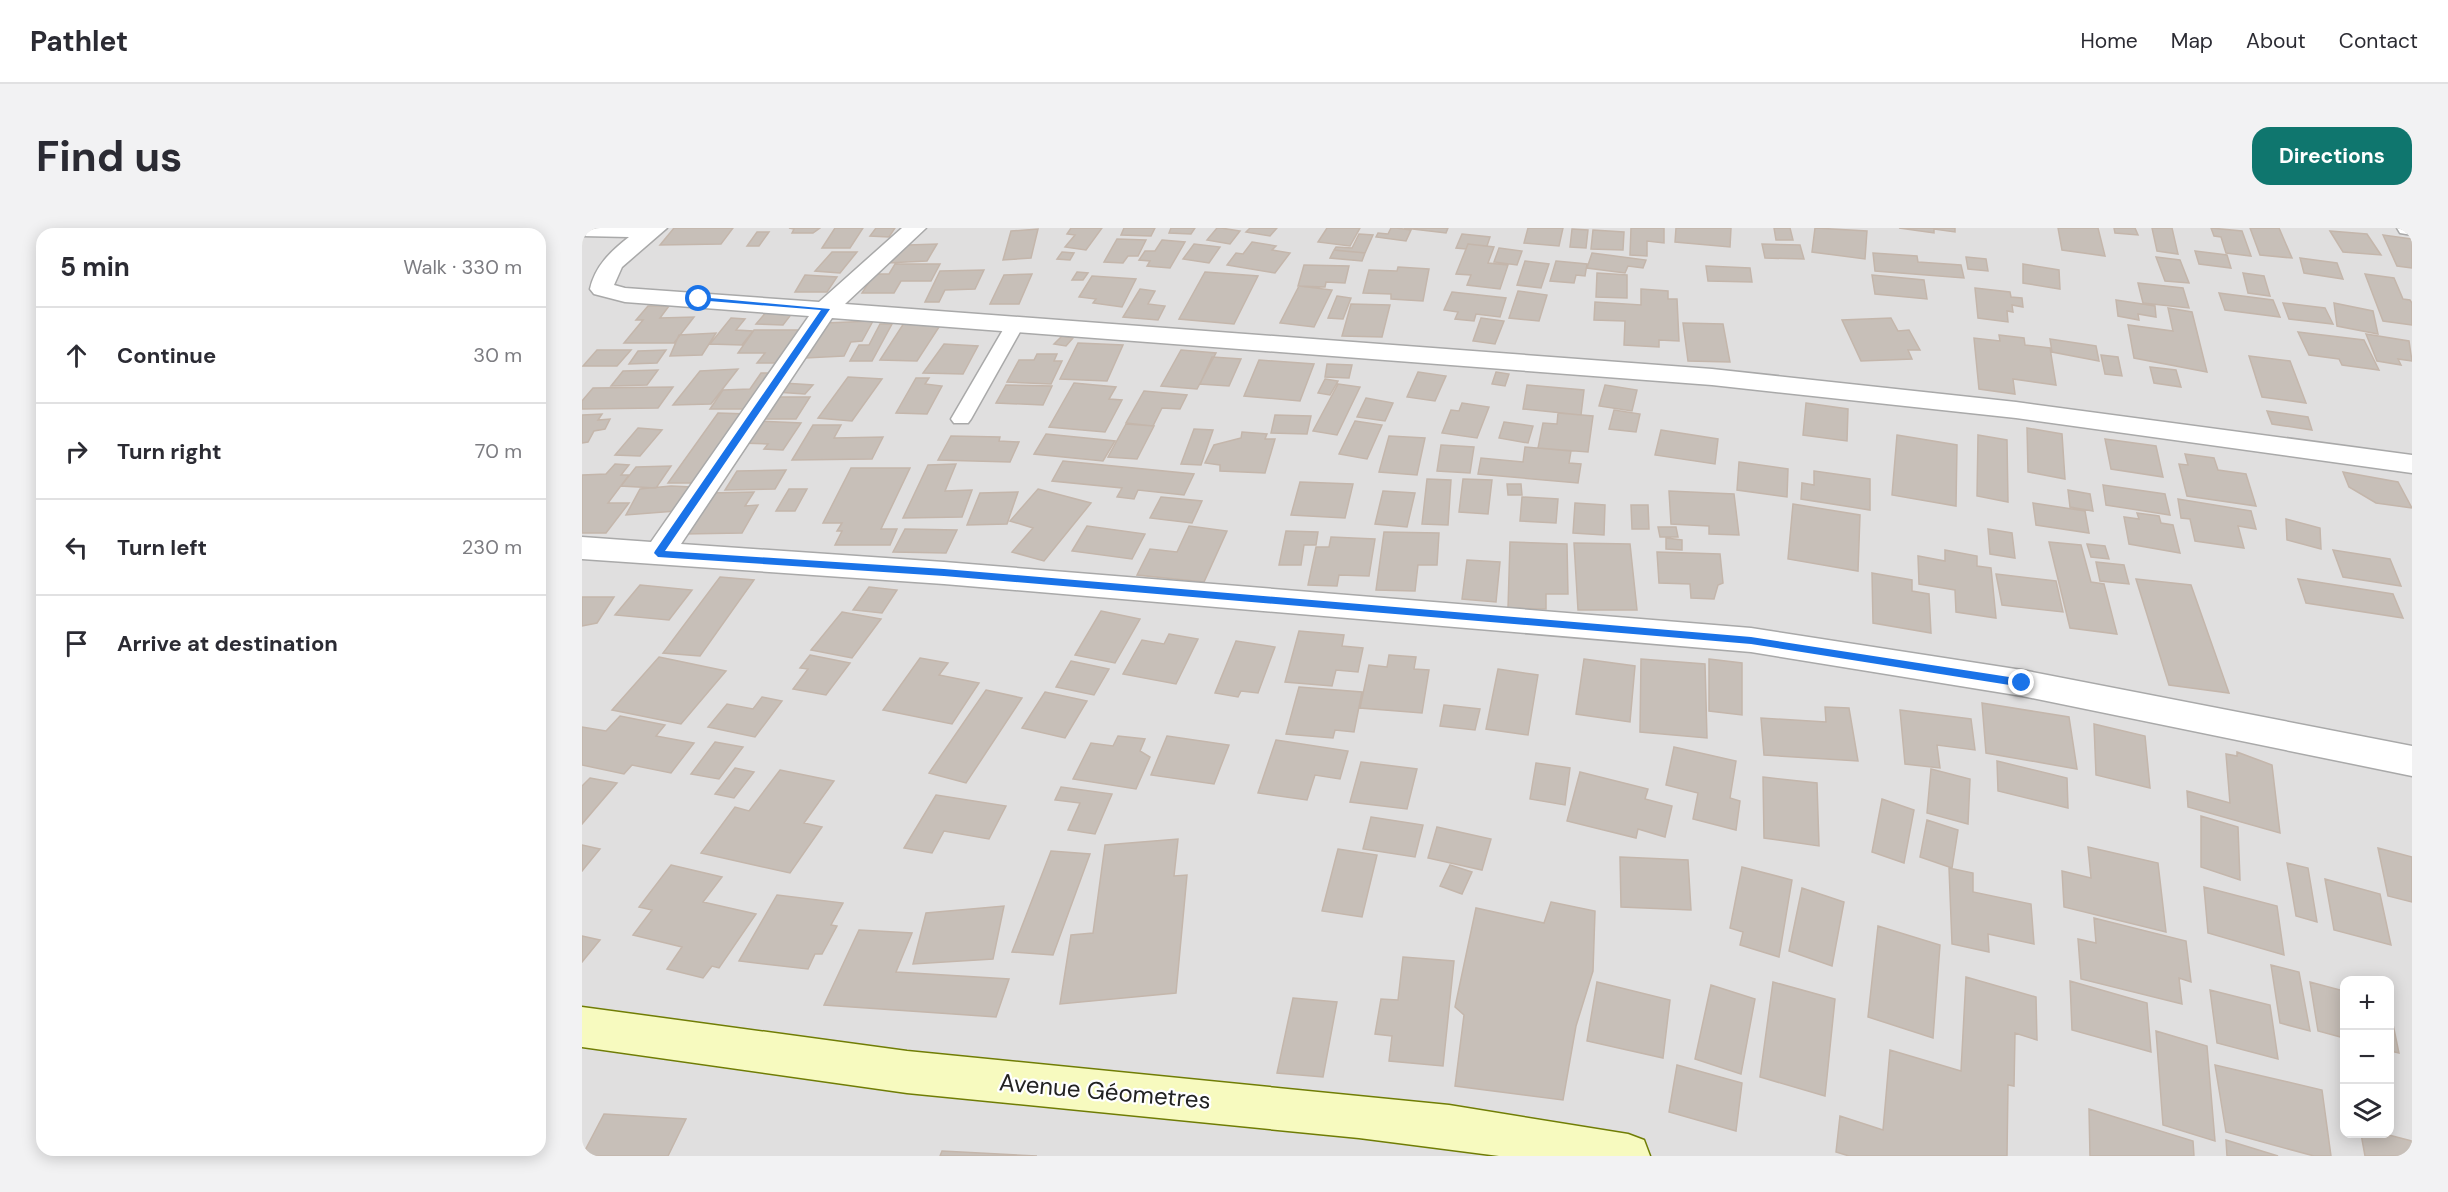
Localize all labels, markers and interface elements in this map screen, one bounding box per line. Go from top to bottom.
text: Pathlet [30,23,128,60]
text: Home [2080,27,2138,55]
text: Map [2171,27,2213,55]
text: About [2246,27,2306,55]
text: Contact [2339,27,2418,55]
button: Directions [2252,127,2412,185]
text: Find us [36,129,182,184]
text: 5 min [60,250,130,284]
text: Walk · 330 m [403,254,522,280]
route start [685,285,711,311]
icon: ahead [60,339,93,372]
text: Continue [117,341,216,370]
text: 30 m [473,342,522,368]
icon: right [60,435,93,468]
text: Turn right [117,437,222,466]
text: 70 m [475,438,522,464]
icon: left [60,531,93,564]
text: Turn left [117,533,207,562]
text: 230 m [462,534,522,560]
icon: arrive [60,627,93,660]
text: Arrive at destination [117,629,338,658]
route end [2008,669,2034,695]
map controls [2340,976,2394,1138]
button: + [2340,976,2394,1030]
button: − [2340,1030,2394,1084]
street label: Avenue Géometres [998,1066,1212,1116]
button: layers [2340,1084,2394,1138]

